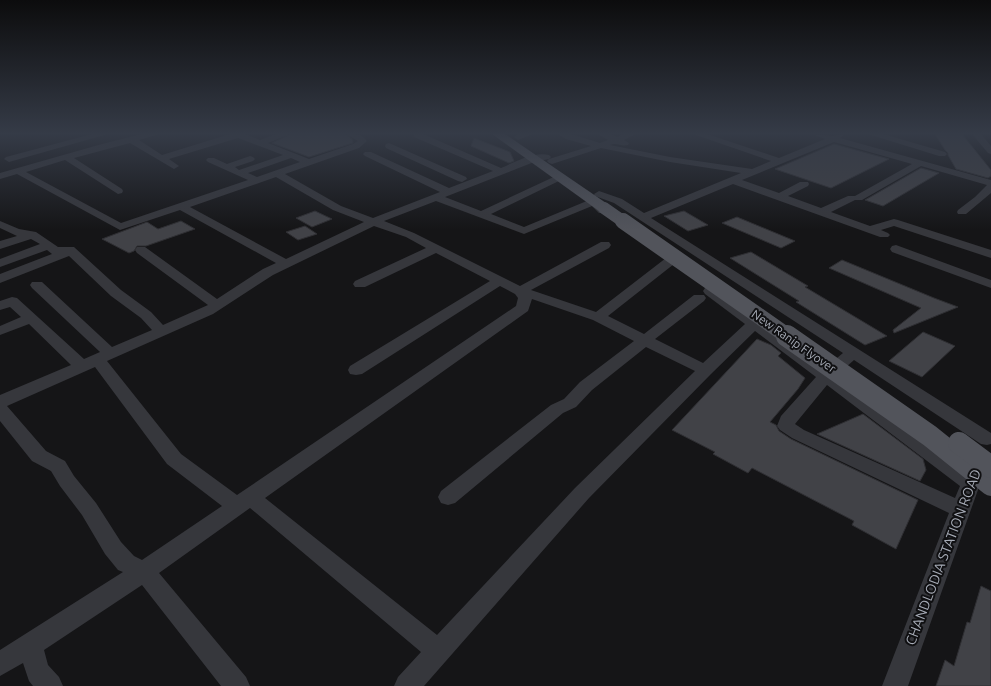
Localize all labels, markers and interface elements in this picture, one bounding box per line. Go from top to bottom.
street label: New Ranip Flyover [749,307,839,375]
street label: CHANDLODIA STATION ROAD [902,467,984,647]

